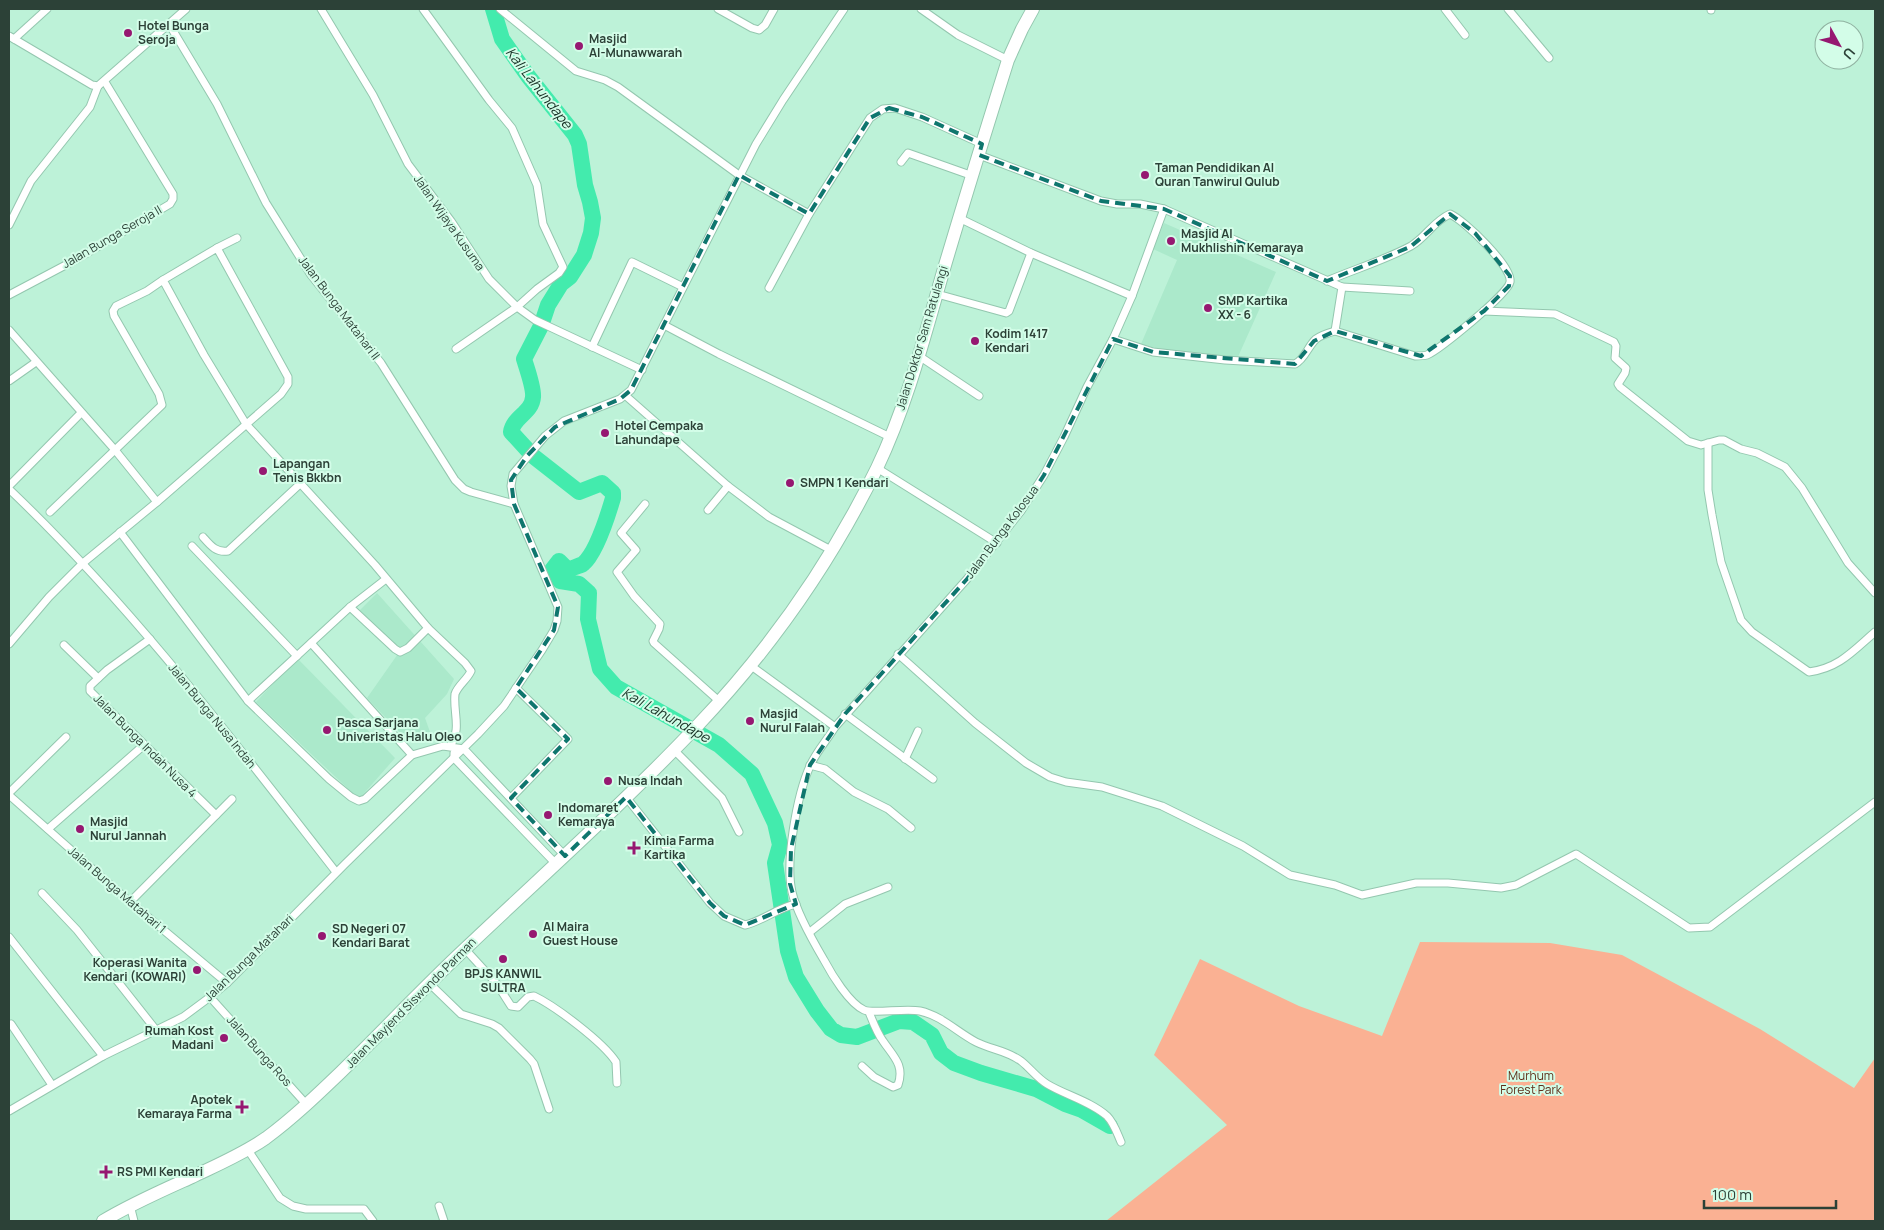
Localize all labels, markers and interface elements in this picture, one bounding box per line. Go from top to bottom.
place label: Hotel Bunga Seroja [138,17,209,48]
north arrow [1814,20,1864,70]
marker: Hotel Bunga Seroja [122,27,134,39]
place label: Masjid Al-Munawwarah [589,30,682,61]
marker: Masjid Al-Munawwarah [573,40,585,52]
water label: Kali Lahundape [502,43,577,133]
text: U [1839,44,1860,64]
place label: Taman Pendidikan Al Quran Tanwirul Qulub [1155,159,1280,190]
marker: Taman Pendidikan Al Quran Tanwirul Qulub [1139,169,1151,181]
street label: Jalan Wijaya Kusuma [410,171,489,274]
street label: Jalan Bunga Seroja II [59,201,165,272]
place label: Masjid Al Mukhlishin Kemaraya [1181,225,1303,256]
marker: Masjid Al Mukhlishin Kemaraya [1165,235,1177,247]
street label: Jalan Bunga Matahari II [295,252,384,363]
street label: Jalan Doktor Sam Ratulangi [891,264,952,412]
place label: SMP Kartika XX - 6 [1218,292,1288,323]
marker: SMP Kartika XX - 6 [1202,302,1214,314]
place label: Kodim 1417 Kendari [985,325,1048,356]
marker: Kodim 1417 Kendari [969,335,981,347]
place label: Hotel Cempaka Lahundape [615,417,703,448]
marker: Hotel Cempaka Lahundape [599,427,611,439]
place label: Lapangan Tenis Bkkbn [273,455,342,486]
marker: Lapangan Tenis Bkkbn [257,465,269,477]
place label: SMPN 1 Kendari [800,474,889,491]
marker: SMPN 1 Kendari [784,477,796,489]
street label: Jalan Bunga Kolosua [961,482,1042,582]
street label: Jalan Bunga Nusa Indah [165,660,260,772]
water label: Kali Lahundape [619,683,714,747]
street label: Jalan Bunga Indah Nusa 4 [90,690,201,801]
place label: Masjid Nurul Falah [760,705,825,736]
place label: Pasca Sarjana Univeristas Halu Oleo [337,714,462,745]
marker: Masjid Nurul Falah [744,715,756,727]
marker: Pasca Sarjana Univeristas Halu Oleo [321,724,333,736]
place label: Nusa Indah [618,772,683,789]
marker: Nusa Indah [602,775,614,787]
place label: Indomaret Kemaraya [558,799,618,830]
marker: Indomaret Kemaraya [542,809,554,821]
place label: Masjid Nurul Jannah [90,813,167,844]
marker: Masjid Nurul Jannah [74,823,86,835]
place label: Kimia Farma Kartika [644,832,714,863]
street label: Jalan Bunga Matahari 1 [64,842,170,937]
marker: Kimia Farma Kartika [628,842,640,854]
street label: Jalan Bunga Matahari [200,910,297,1005]
place label: Al Maira Guest House [543,918,618,949]
place label: SD Negeri 07 Kendari Barat [332,920,410,951]
marker: Al Maira Guest House [527,928,539,940]
marker: SD Negeri 07 Kendari Barat [316,930,328,942]
street label: Jalan Mayjend Siswondo Parman [342,934,480,1072]
marker: BPJS KANWIL SULTRA [497,953,509,965]
place label: Koperasi Wanita Kendari (KOWARI) [83,954,187,985]
marker: Koperasi Wanita Kendari (KOWARI) [191,964,203,976]
place label: BPJS KANWIL SULTRA [465,965,542,996]
street label: Jalan Bunga Ros [223,1012,296,1090]
place label: Rumah Kost Madani [145,1022,214,1053]
marker: Rumah Kost Madani [218,1032,230,1044]
park label: Murhum Forest Park [1500,1067,1563,1098]
place label: Apotek Kemaraya Farma [138,1091,233,1122]
marker: Apotek Kemaraya Farma [236,1101,248,1113]
place label: RS PMI Kendari [117,1163,203,1180]
marker: RS PMI Kendari [99,1165,113,1179]
scale bar [1704,1178,1836,1210]
text: 100 m [1712,1184,1752,1205]

